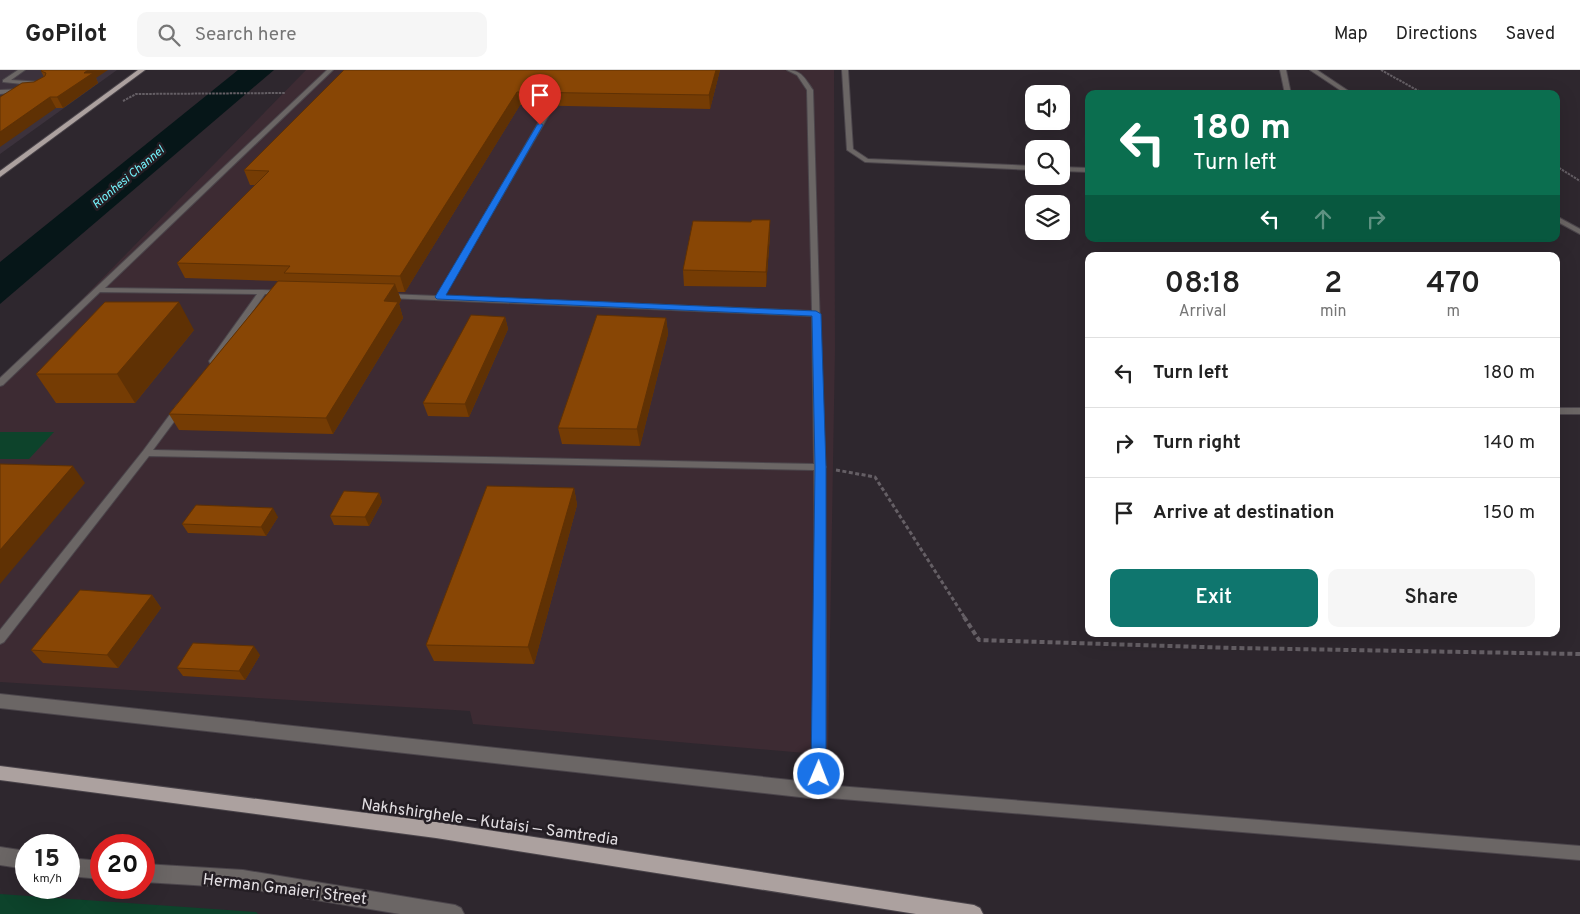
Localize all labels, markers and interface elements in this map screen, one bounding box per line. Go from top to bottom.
search box [137,12,487,57]
text: GoPilot [25,20,107,50]
icon: search [155,21,183,49]
text: Search here [195,23,296,47]
text: Map [1334,23,1368,46]
text: Directions [1396,23,1478,46]
text: Saved [1506,23,1555,46]
pin [519,74,561,125]
icon: arrive [526,81,554,109]
map controls [1025,85,1070,240]
button: sound [1025,85,1070,130]
text: 180 m [1193,107,1291,151]
icon: left [1110,110,1175,175]
button: search [1025,140,1070,185]
water label: Rionhesi Channel [89,142,169,213]
text: Turn left [1193,150,1276,177]
button: layers [1025,195,1070,240]
icon: left [1256,205,1284,233]
icon: ahead [1309,205,1337,233]
icon: right [1362,205,1390,233]
text: 08:18 [1165,266,1240,303]
text: 2 [1324,266,1342,303]
text: 470 [1426,266,1480,303]
text: Arrival [1179,302,1226,322]
text: min [1320,302,1347,322]
text: m [1446,302,1460,322]
icon: left [1110,359,1138,387]
text: Turn left [1153,361,1229,385]
text: 180 m [1484,361,1535,385]
icon: right [1110,429,1138,457]
text: Turn right [1153,431,1241,455]
text: 140 m [1484,431,1535,455]
icon: arrive [1110,499,1138,527]
text: Arrive at destination [1153,501,1334,525]
text: 150 m [1483,501,1535,525]
button: Exit [1110,569,1318,627]
button: Share [1328,569,1535,627]
position arrow [792,747,844,799]
street label: Nakhshirghele — Kutaisi — Samtredia [360,795,620,851]
speed limit sign: 20 [90,834,155,899]
text: 15 [35,844,60,876]
street label: Herman Gmaieri Street [202,870,368,910]
text: km/h [33,871,62,887]

